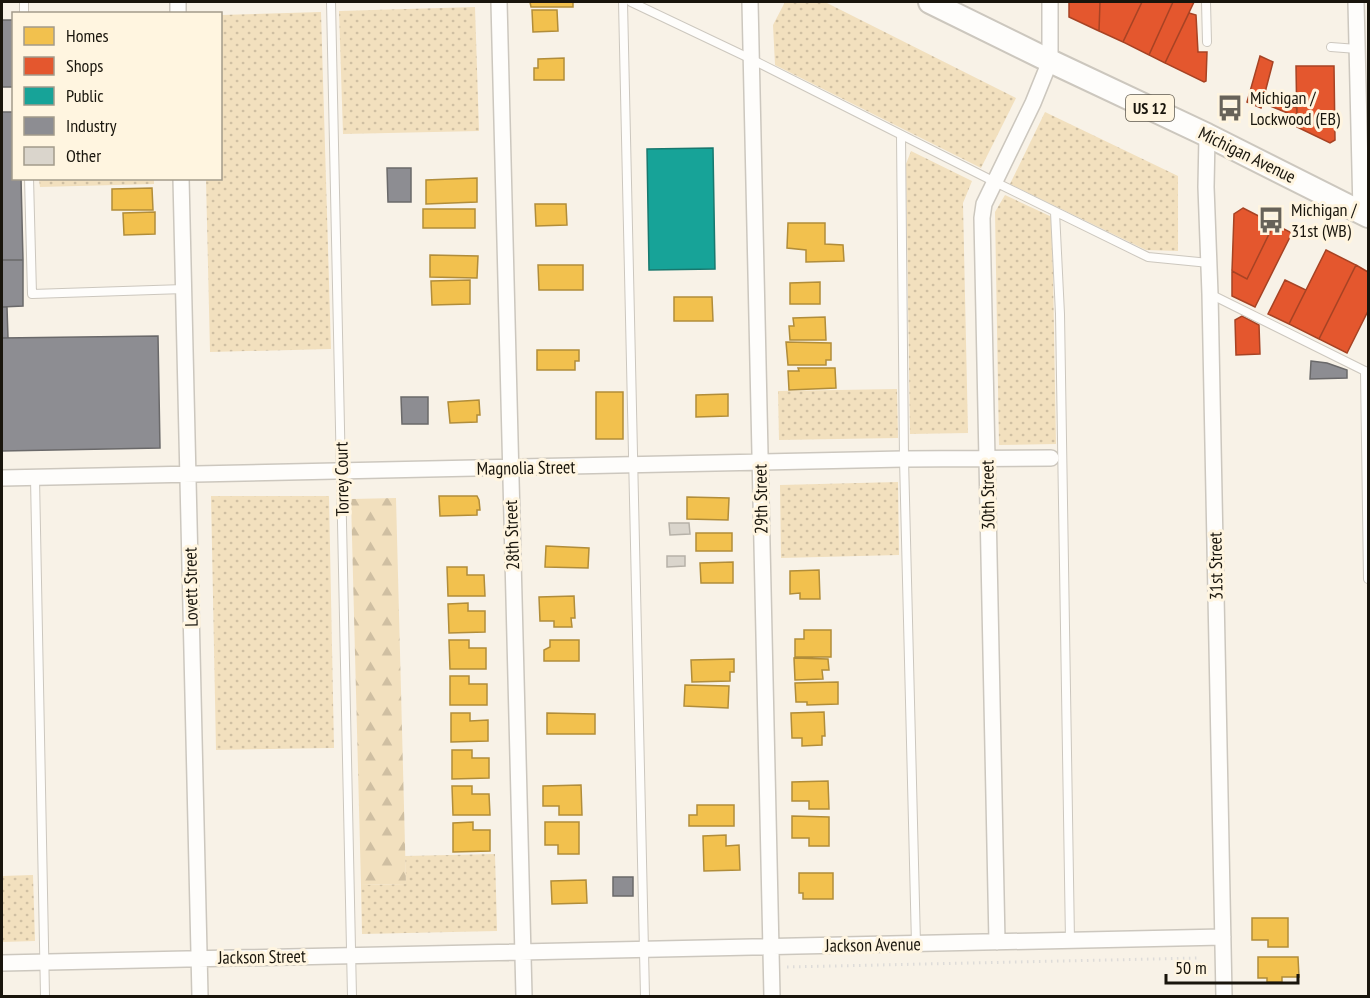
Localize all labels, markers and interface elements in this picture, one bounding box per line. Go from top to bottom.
legend [12,12,222,180]
text: Homes [66,24,109,47]
text: Shops [66,54,103,77]
text: Public [66,84,104,107]
place label: Michigan / Lockwood (EB) [1250,86,1341,130]
bus stop icon: Michigan / Lockwood (EB) [1215,93,1245,123]
road number: US 12 [1126,95,1174,121]
text: Industry [66,114,117,137]
street label: Michigan Avenue [1195,121,1300,188]
text: Other [66,144,101,167]
place label: Michigan / 31st (WB) [1291,198,1357,242]
bus stop icon: Michigan / 31st (WB) [1256,205,1286,235]
street label: Torrey Court [329,441,354,517]
street label: Magnolia Street [477,455,575,480]
street label: 30th Street [975,460,1000,530]
street label: 29th Street [748,464,773,534]
street label: 28th Street [499,500,524,570]
street label: 31st Street [1203,532,1228,600]
street label: Lovett Street [178,547,203,627]
street label: Jackson Avenue [824,932,921,957]
street label: Jackson Street [217,944,306,969]
scale bar [1166,947,1298,985]
text: 50 m [1175,956,1207,979]

